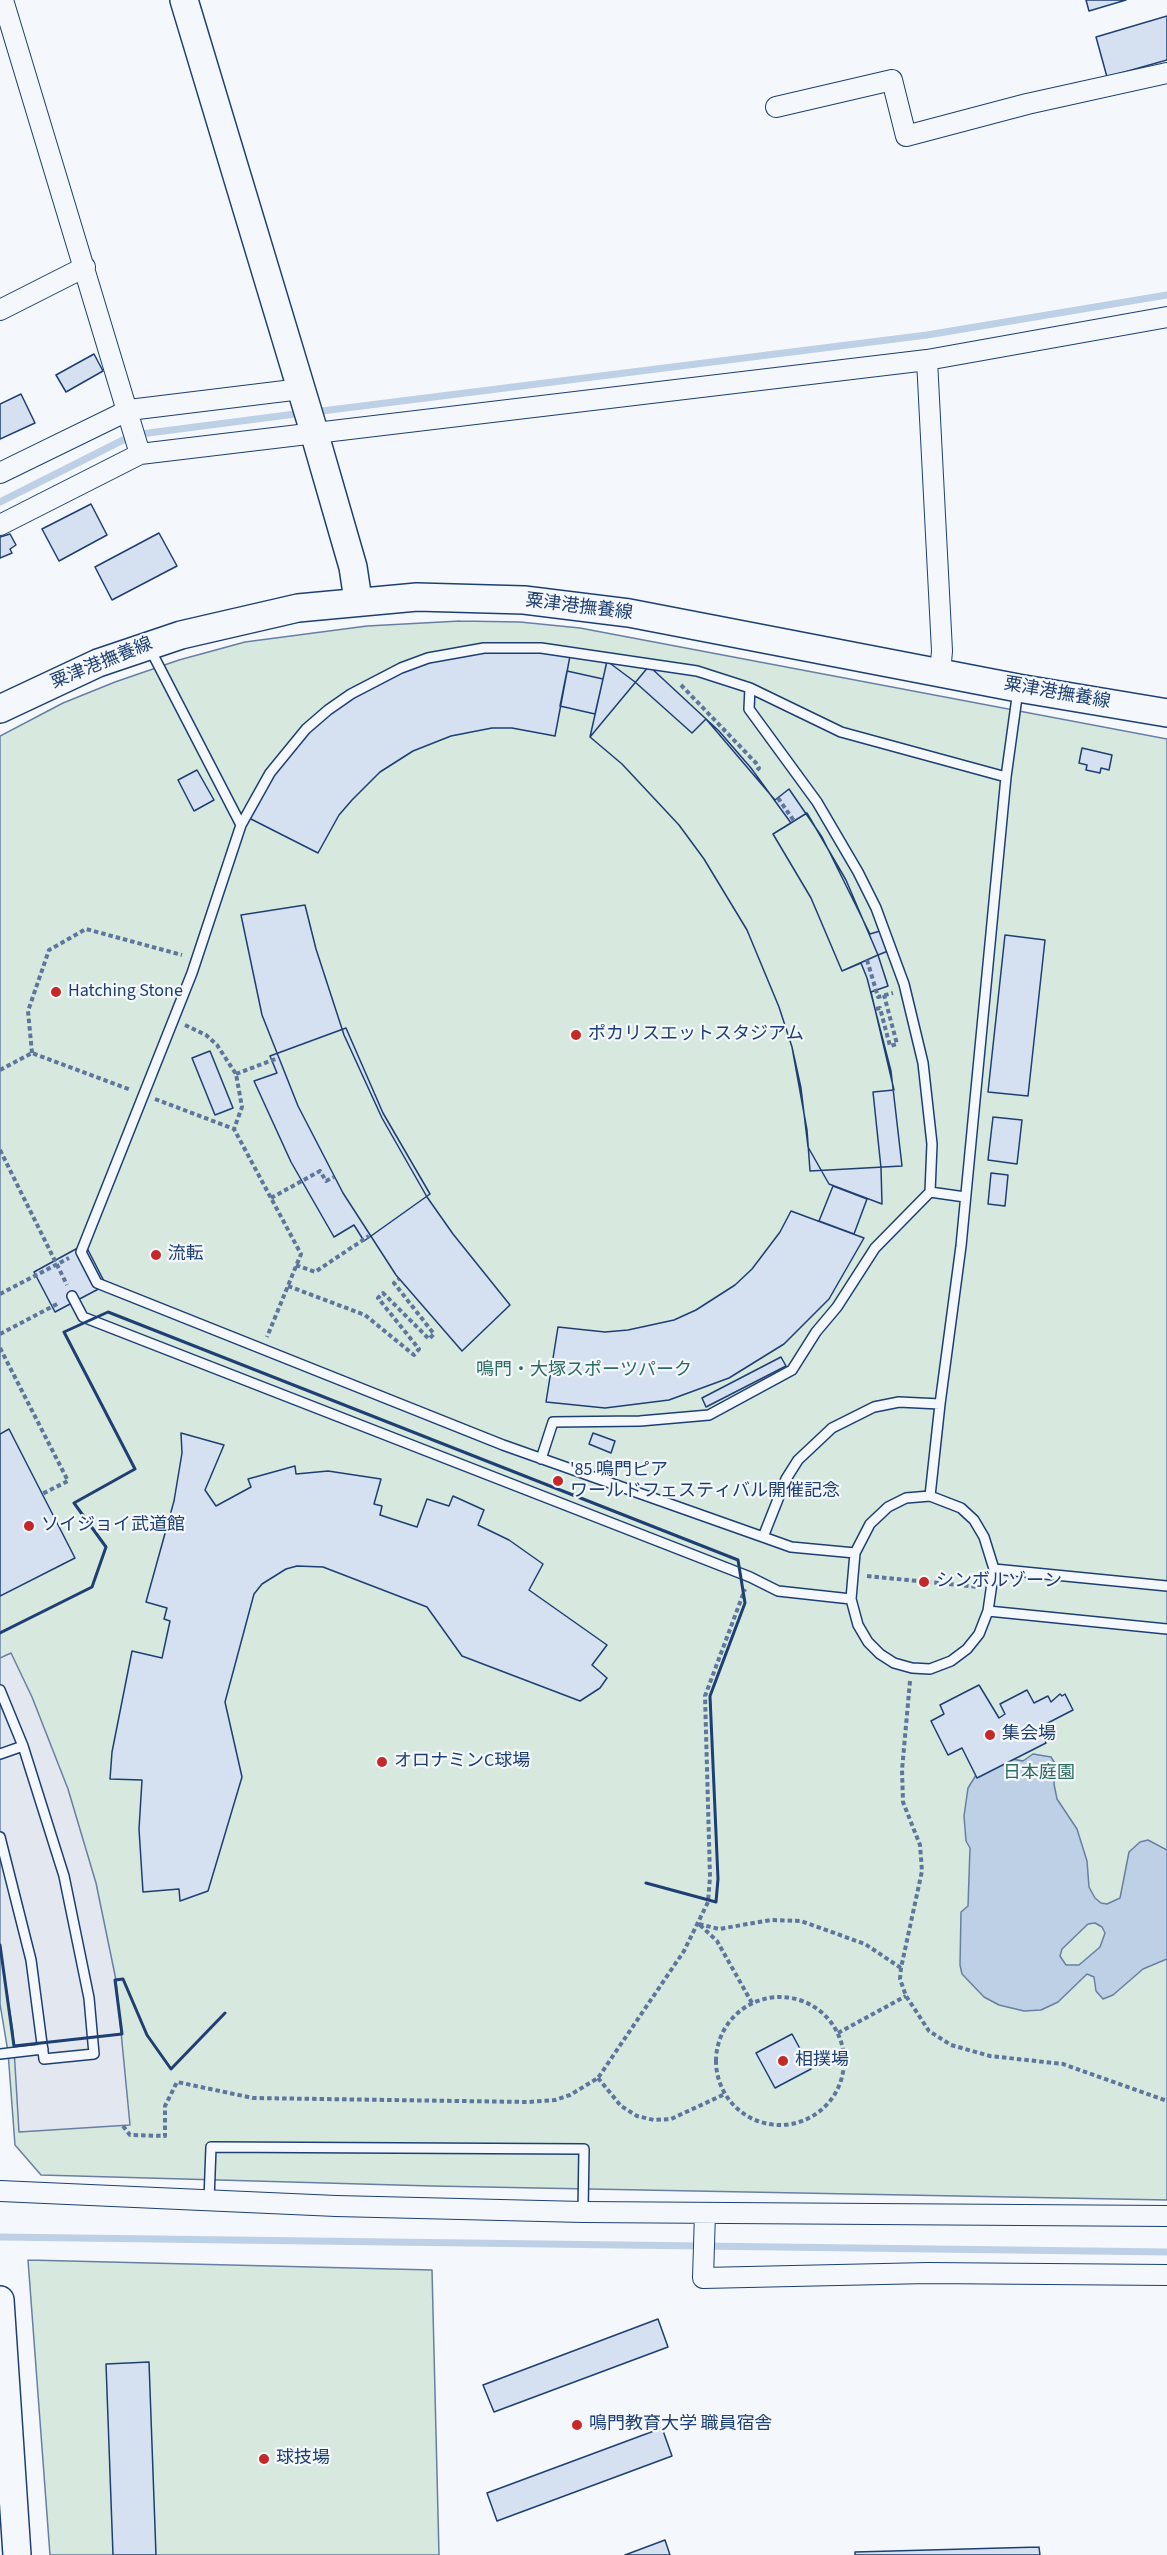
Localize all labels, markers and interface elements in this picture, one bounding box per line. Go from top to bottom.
street label: 粟津港撫養線 [524,591,634,625]
street label: 粟津港撫養線 [48,634,156,694]
street label: 粟津港撫養線 [1002,674,1112,714]
place label: Hatching Stone [68,981,183,1003]
marker: Hatching Stone [49,985,63,999]
place label: ポカリスエットスタジアム [588,1024,804,1046]
marker: ポカリスエットスタジアム [569,1028,583,1042]
place label: 流転 [168,1244,204,1266]
marker: 流転 [149,1248,163,1262]
park label: 鳴門・大塚スポーツパーク [476,1360,692,1382]
place label: '85 鳴門ピア ワールドフェスティバル開催記念 [570,1460,840,1502]
marker: '85 鳴門ピア ワールドフェスティバル開催記念 [551,1474,565,1488]
place label: ソイジョイ武道館 [41,1515,185,1537]
marker: ソイジョイ武道館 [22,1519,36,1533]
place label: シンボルゾーン [936,1571,1062,1593]
marker: シンボルゾーン [917,1575,931,1589]
place label: 集会場 [1002,1724,1056,1746]
marker: 集会場 [983,1728,997,1742]
place label: オロナミンC球場 [394,1751,530,1773]
marker: オロナミンC球場 [375,1755,389,1769]
park label: 日本庭園 [1003,1763,1075,1785]
place label: 相撲場 [795,2050,849,2072]
marker: 相撲場 [776,2054,790,2068]
place label: 鳴門教育大学 職員宿舎 [589,2414,773,2436]
marker: 鳴門教育大学 職員宿舎 [570,2418,584,2432]
place label: 球技場 [276,2448,330,2470]
marker: 球技場 [257,2452,271,2466]

